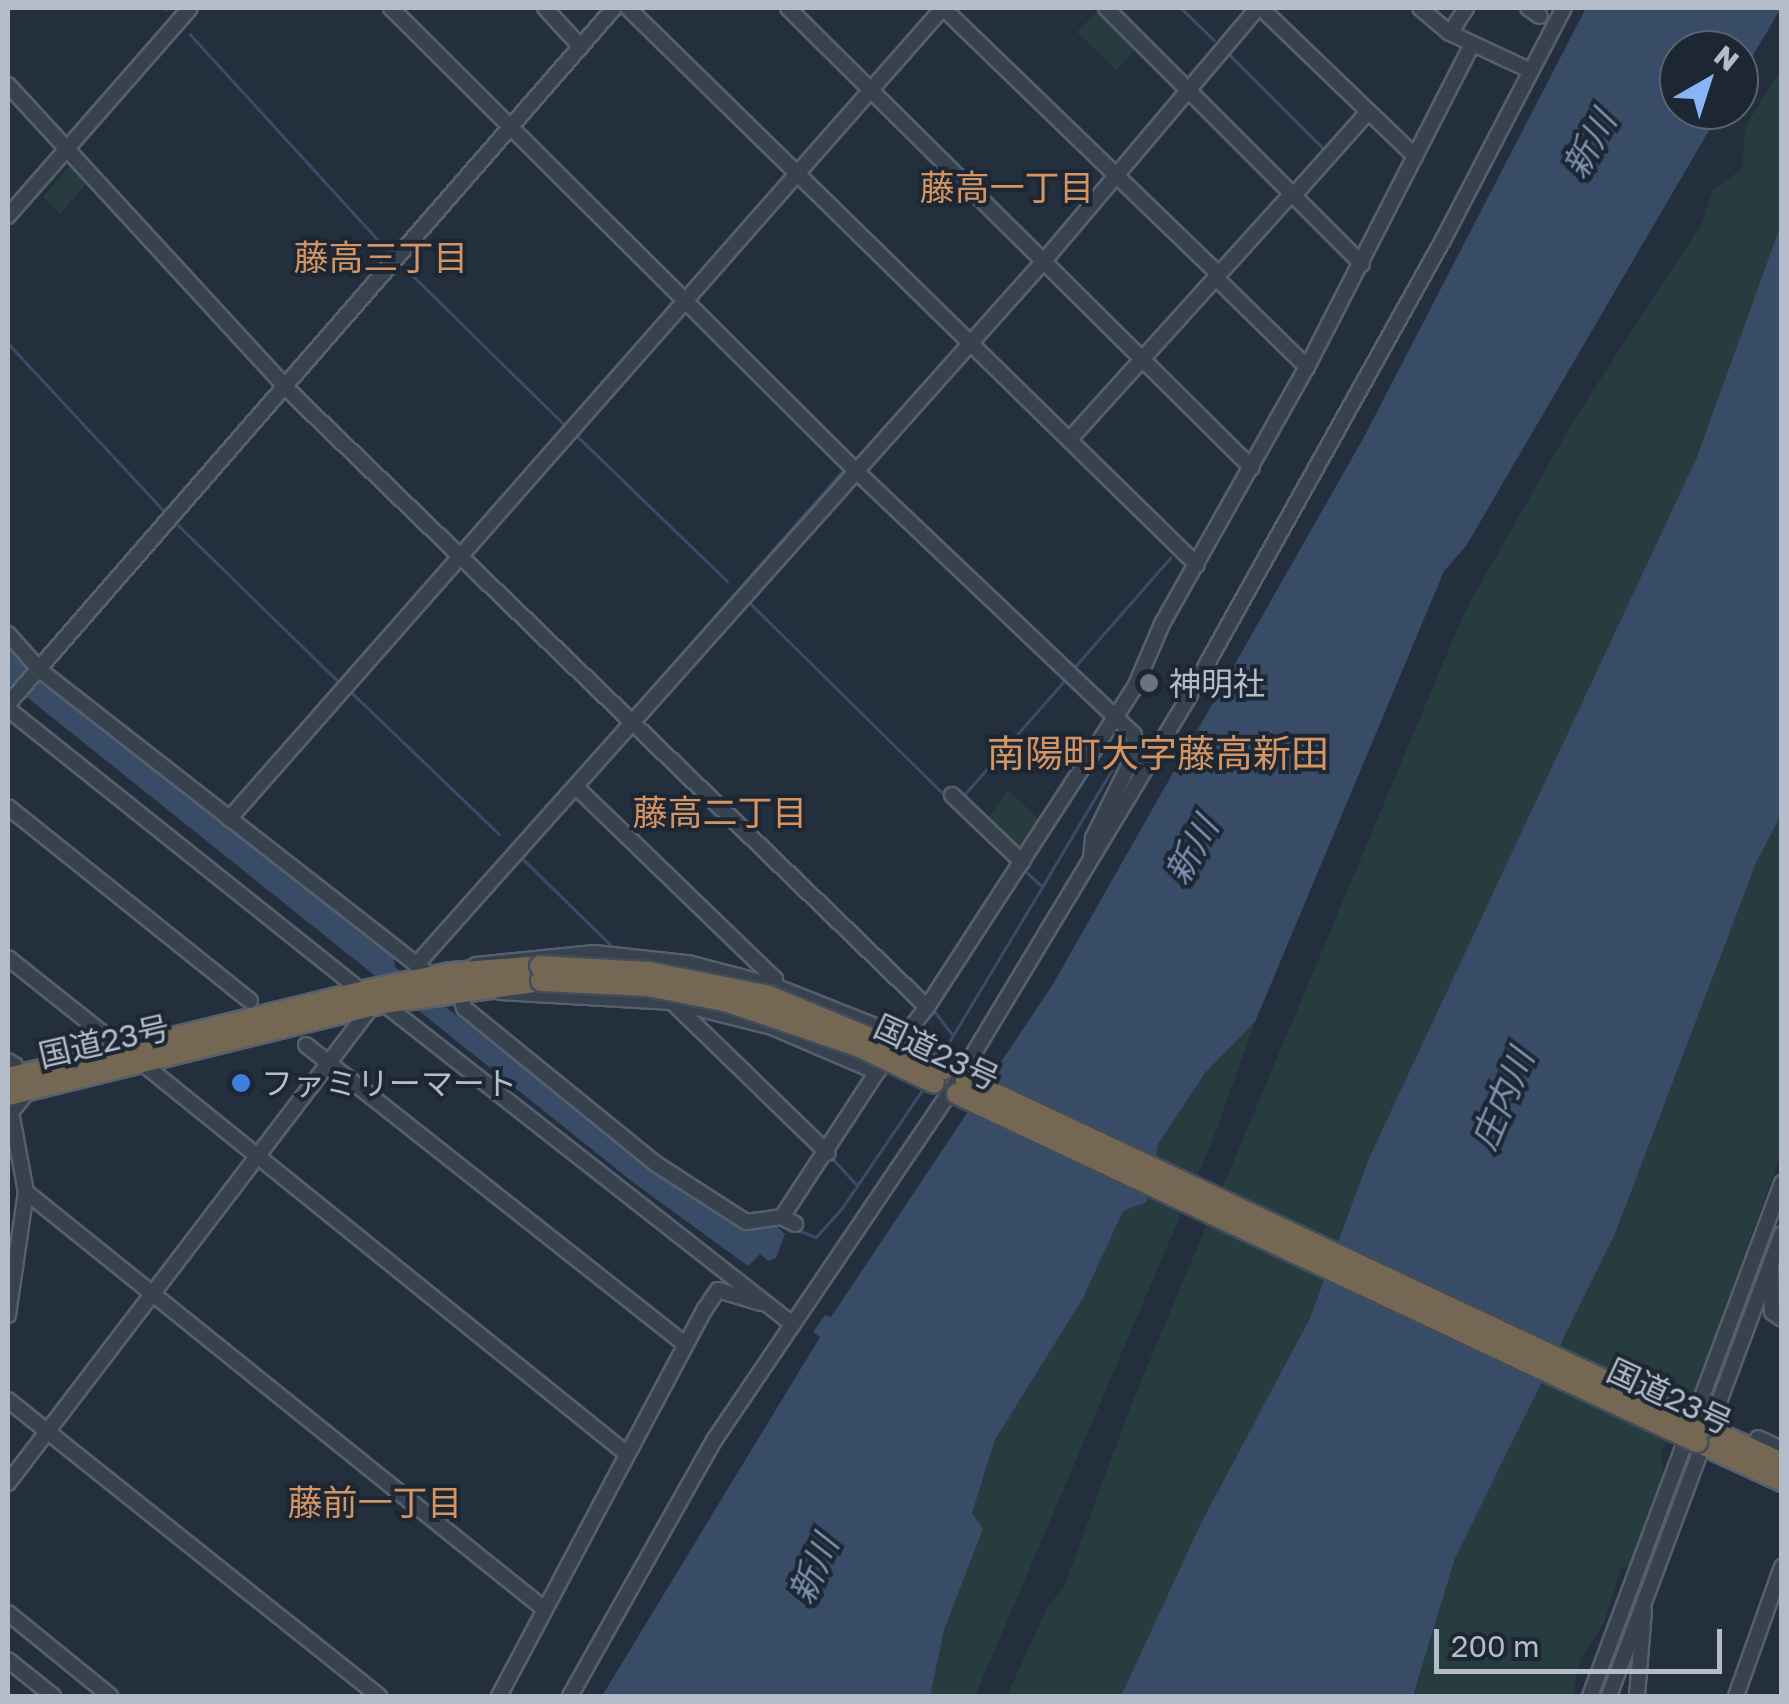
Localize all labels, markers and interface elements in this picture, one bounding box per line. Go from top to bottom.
north arrow [1659,30,1759,130]
text: N [1708,38,1746,77]
water label: 新川 [1554,103,1624,185]
district label: 藤高一丁目 [920,166,1094,208]
district label: 藤高三丁目 [294,236,468,278]
place label: 神明社 [1169,664,1265,702]
marker: 神明社 [1138,672,1160,694]
district label: 南陽町大字藤高新田 [987,730,1329,776]
district label: 藤高二丁目 [633,791,807,833]
water label: 新川 [1156,809,1226,891]
street label: 国道23号 [868,1006,1006,1098]
street label: 国道23号 [35,1007,173,1075]
water label: 庄内川 [1462,1042,1542,1156]
place label: ファミリーマート [261,1064,517,1102]
marker: ファミリーマート [230,1072,252,1094]
street label: 国道23号 [1601,1350,1739,1442]
district label: 藤前一丁目 [288,1481,462,1523]
water label: 新川 [780,1528,846,1610]
scale bar [1439,1609,1726,1671]
text: 200 m [1451,1628,1540,1664]

